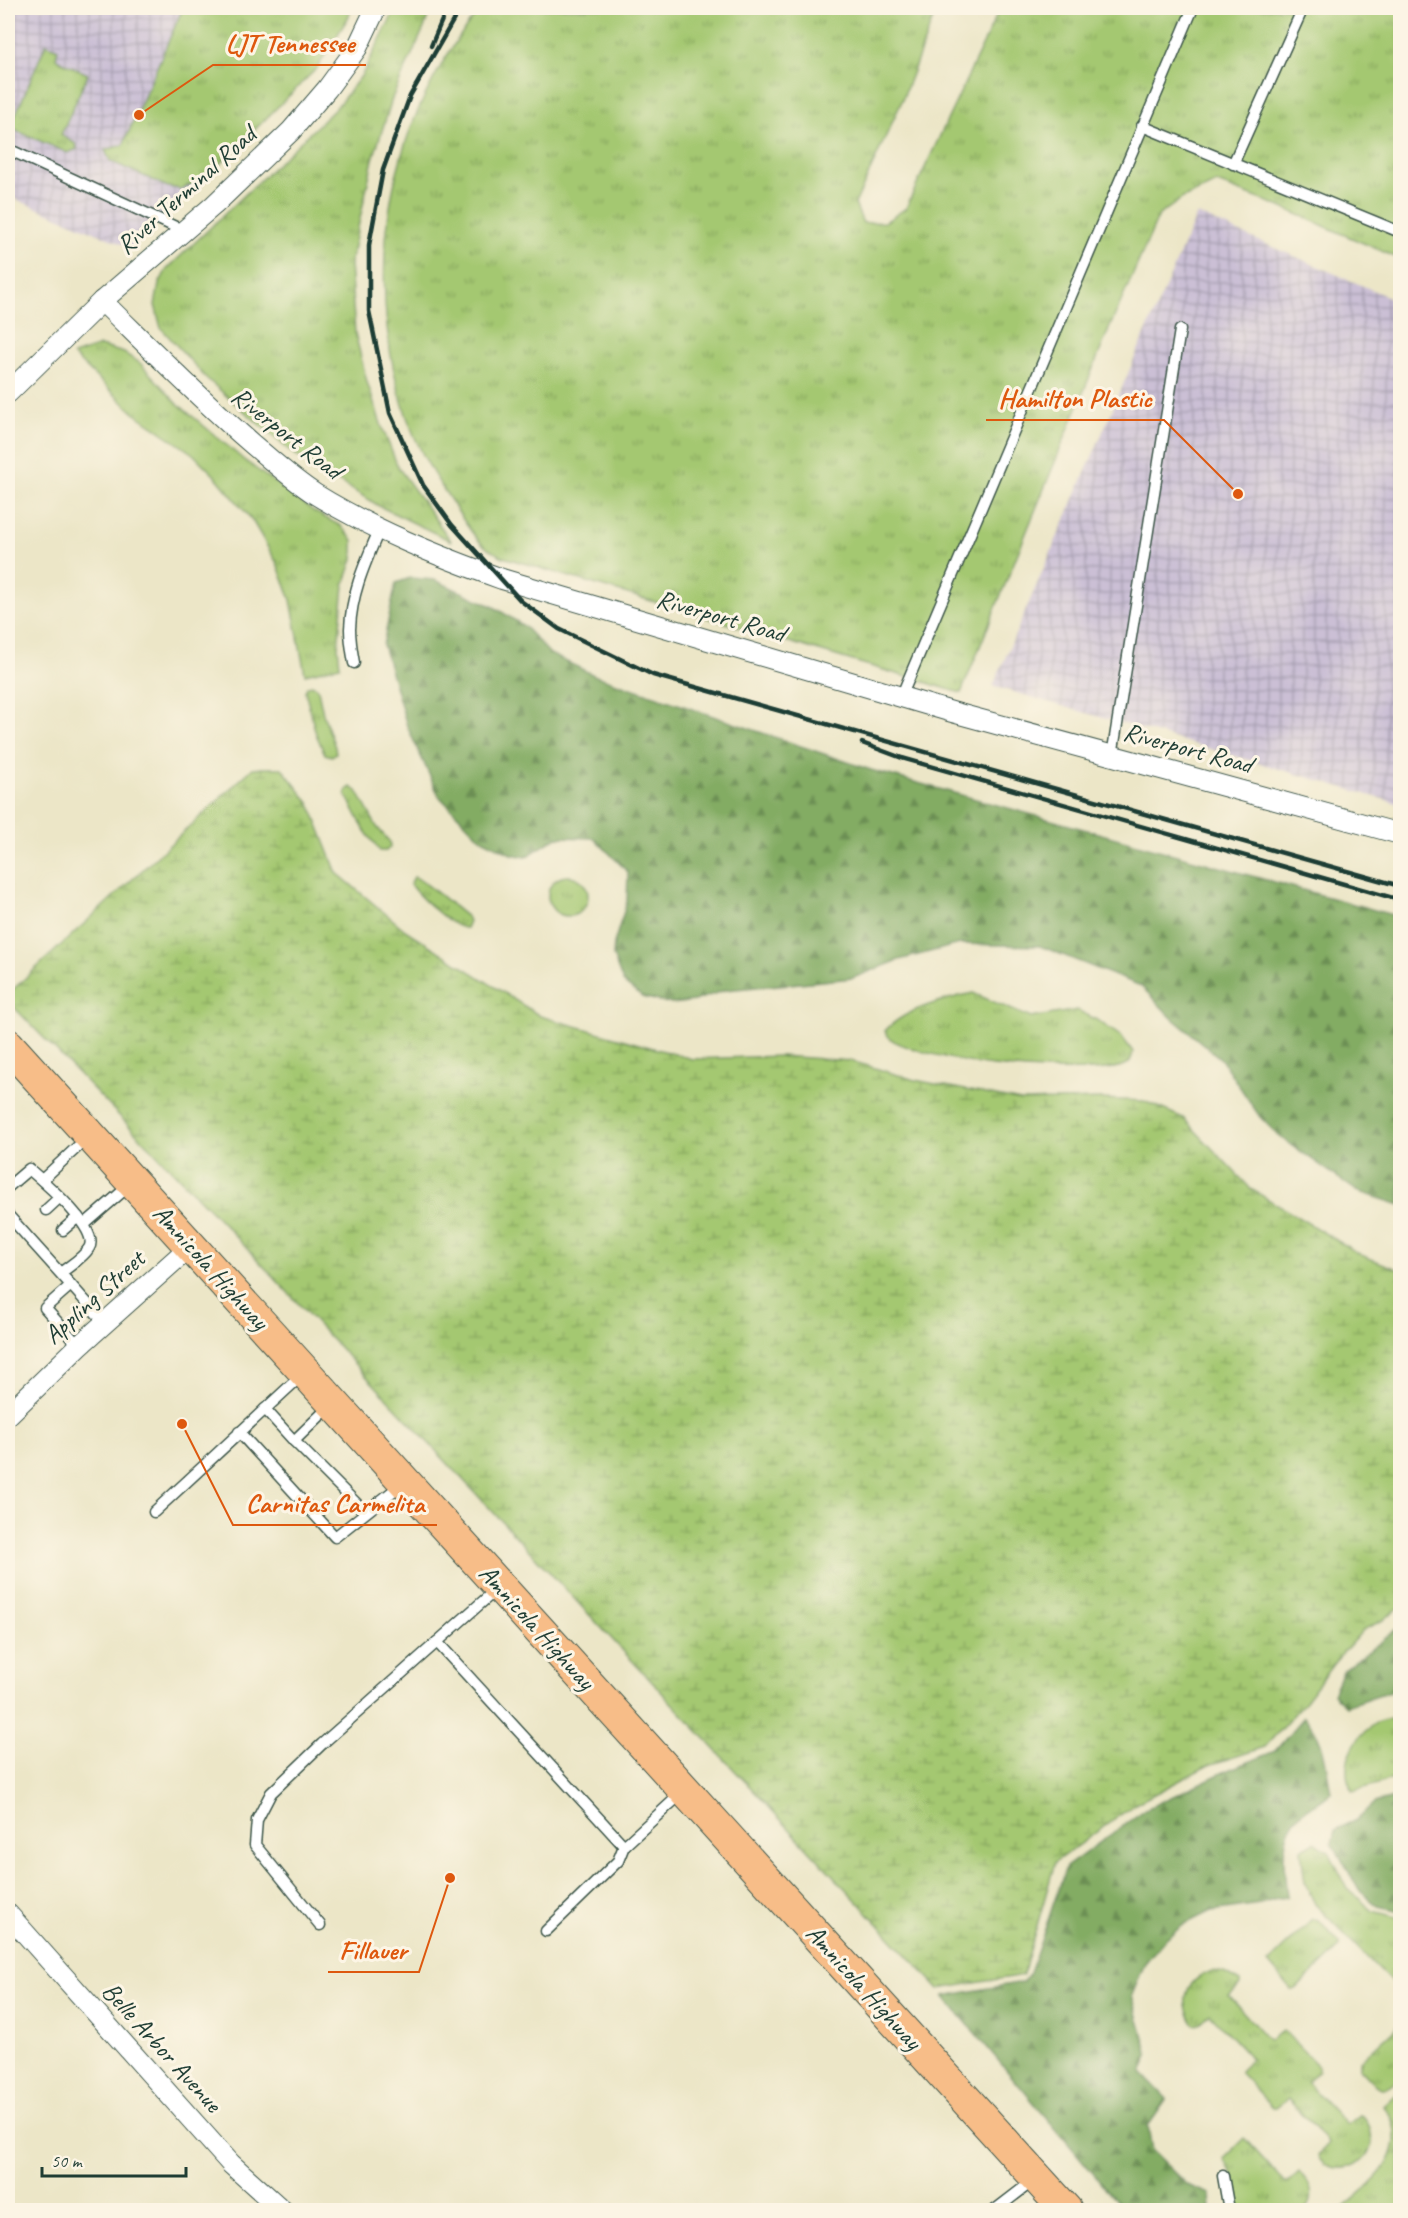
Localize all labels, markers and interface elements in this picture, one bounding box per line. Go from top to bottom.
callout: LJT Tennessee [213,20,366,65]
text: LJT Tennessee [226,26,357,60]
street label: River Terminal Road [109,116,266,261]
callout: Hamilton Plastic [986,375,1164,420]
street label: Riverport Road [225,379,352,489]
text: Hamilton Plastic [998,381,1153,415]
street label: Riverport Road [653,582,793,651]
street label: Riverport Road [1120,715,1260,782]
street label: Amnicola Highway [146,1197,278,1338]
street label: Appling Street [36,1241,153,1351]
callout: Carnitas Carmelita [233,1480,437,1525]
text: Carnitas Carmelita [246,1486,426,1520]
street label: Amnicola Highway [472,1557,604,1698]
street label: Amnicola Highway [799,1917,931,2058]
callout: Fillauer [328,1927,419,1972]
text: Fillauer [339,1933,410,1967]
street label: Belle Arbor Avenue [95,1975,230,2120]
scale bar [42,2140,186,2178]
text: 50 m [51,2150,84,2172]

